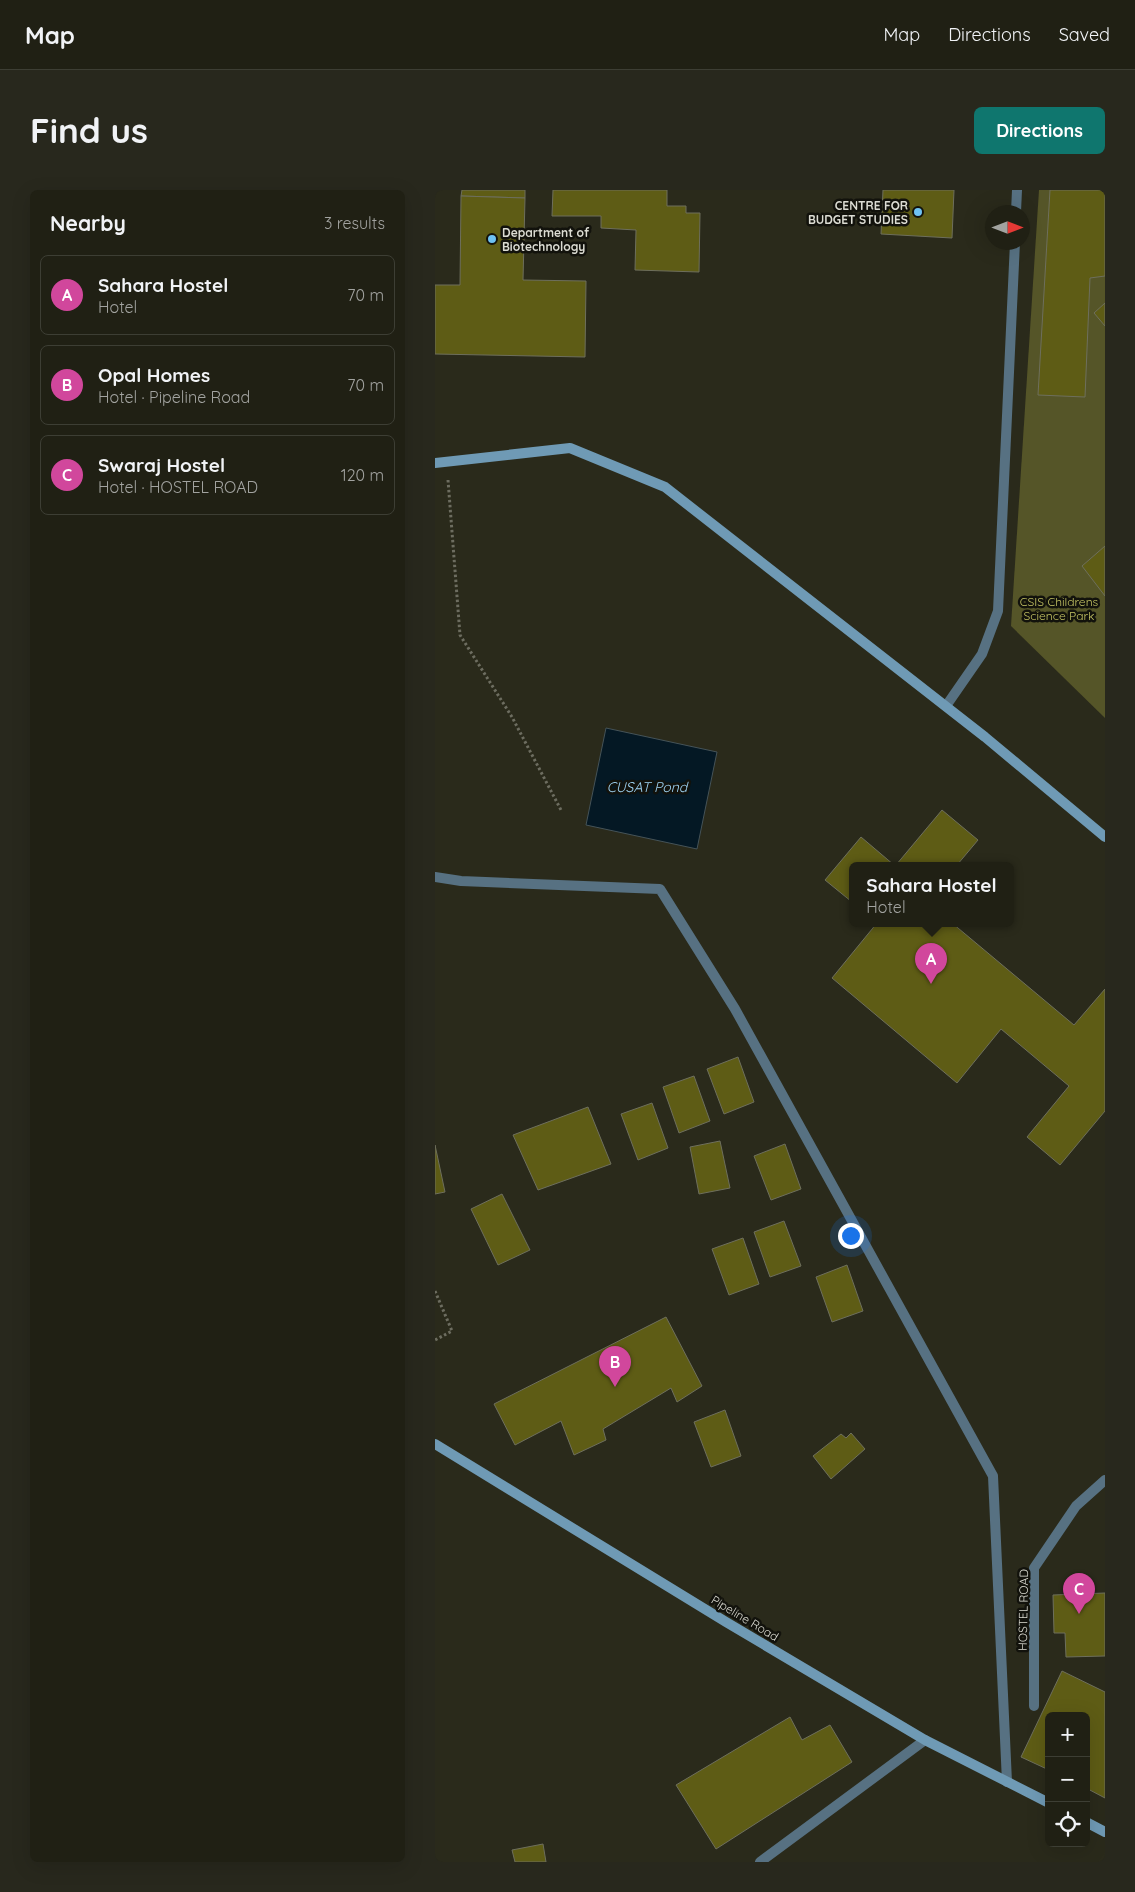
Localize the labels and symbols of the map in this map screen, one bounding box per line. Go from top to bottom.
place label: CENTRE FOR BUDGET STUDIES [808,198,908,227]
north arrow [985,205,1030,250]
marker: CENTRE FOR BUDGET STUDIES [912,206,924,218]
place label: Department of Biotechnology [502,225,590,254]
marker: Department of Biotechnology [486,233,498,245]
park label: CSIS Childrens Science Park [1020,594,1099,623]
water label: CUSAT Pond [607,778,689,796]
pin: A [915,943,947,984]
your location [838,1223,864,1249]
pin: B [599,1346,631,1387]
street label: HOSTEL ROAD [1015,1569,1031,1651]
pin: C [1063,1573,1095,1614]
street label: Pipeline Road [709,1592,781,1644]

